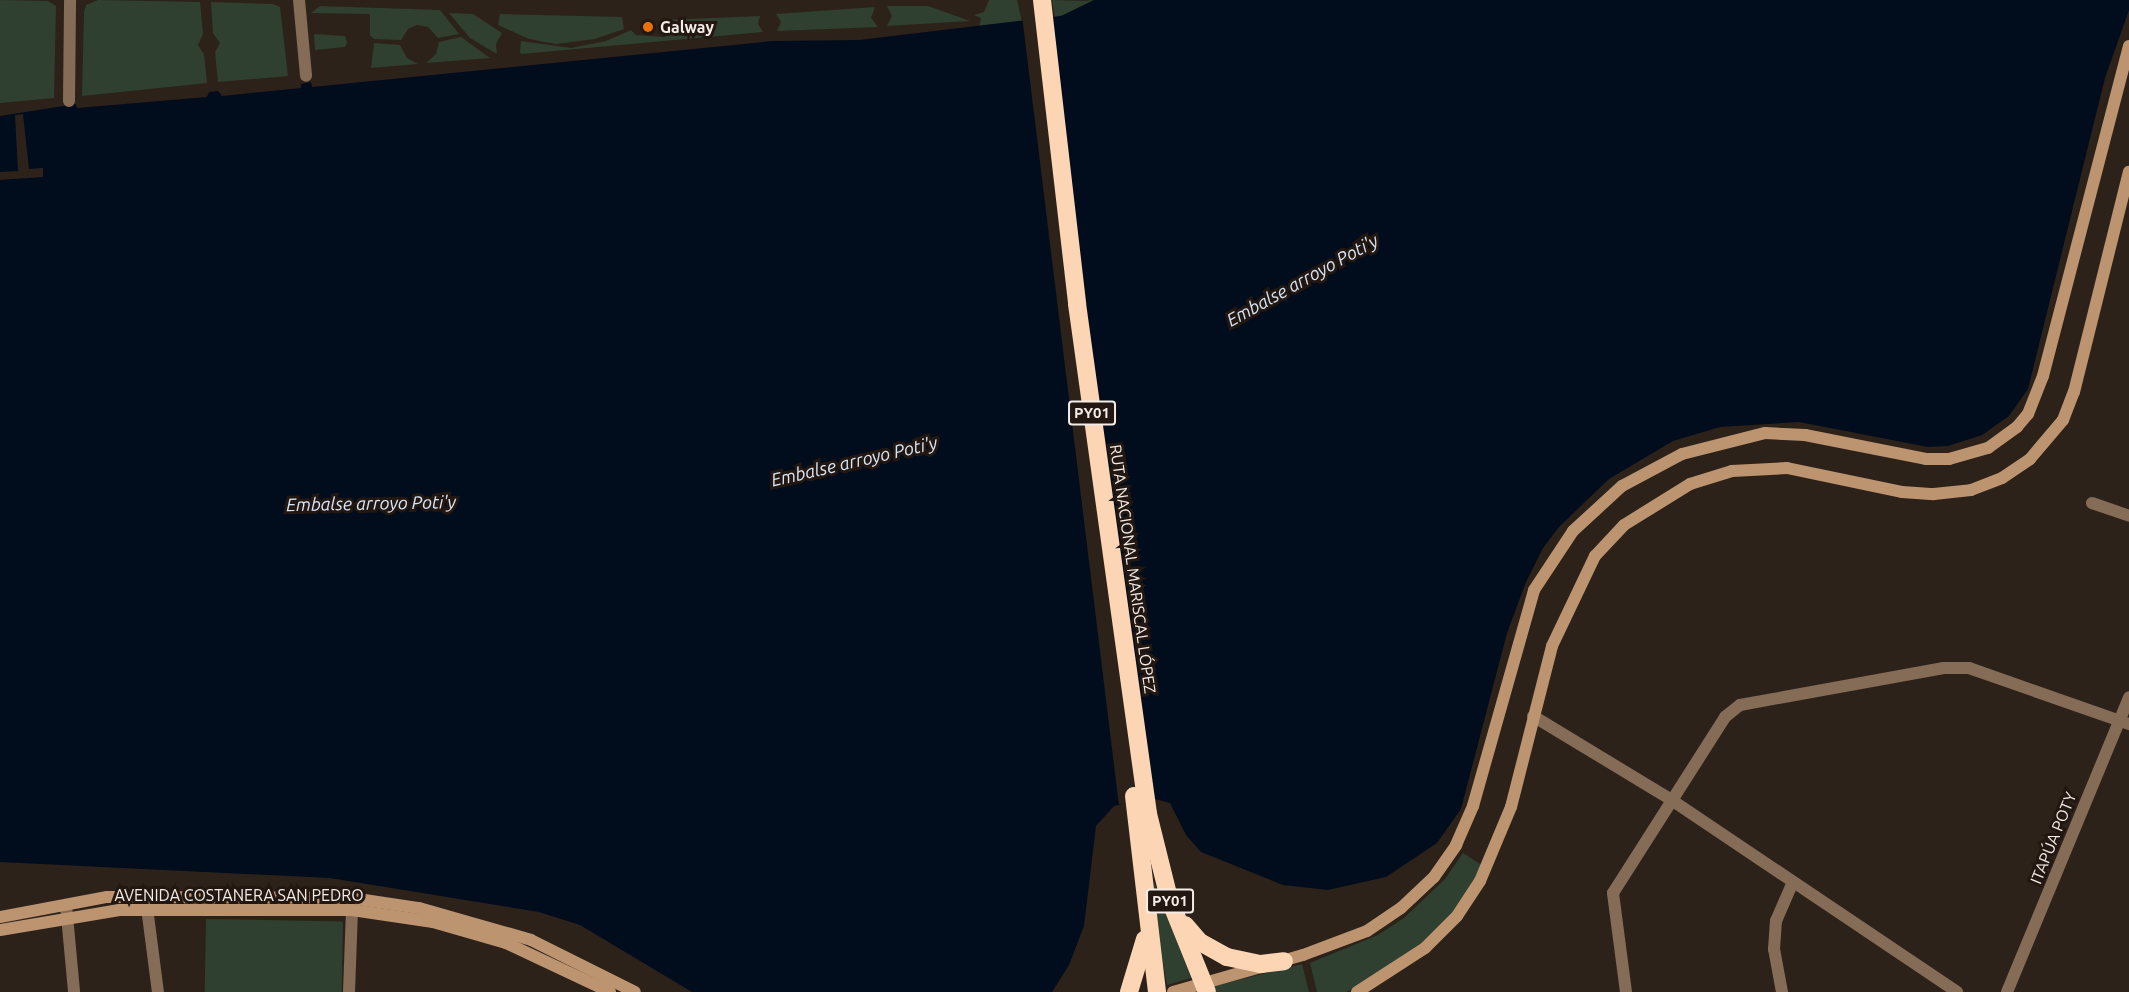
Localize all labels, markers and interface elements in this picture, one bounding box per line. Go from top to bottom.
place label: Galway [660,17,714,37]
marker: Galway [641,20,655,34]
water label: Embalse arroyo Poti'y [1222,229,1382,331]
road number: PY01 [1068,401,1116,425]
water label: Embalse arroyo Poti'y [769,431,939,491]
street label: RUTA NACIONAL MARISCAL LÓPEZ [1106,443,1160,695]
water label: Embalse arroyo Poti'y [286,491,456,515]
street label: ITAPÚA POTY [2026,789,2080,887]
street label: AVENIDA COSTANERA SAN PEDRO [114,885,364,905]
road number: PY01 [1146,889,1194,913]

